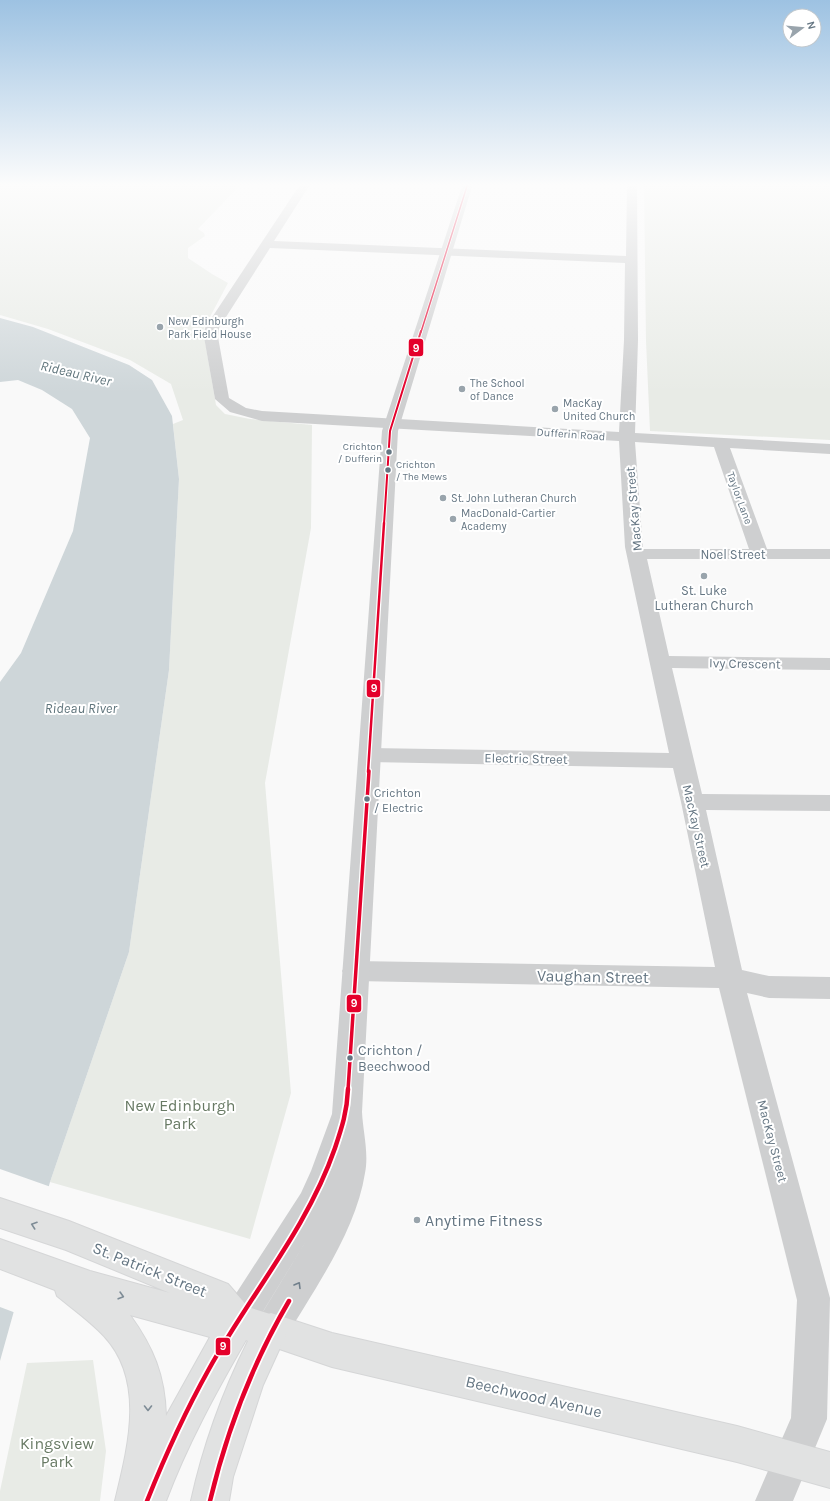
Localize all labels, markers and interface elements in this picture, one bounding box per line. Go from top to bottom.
north arrow [782,8,822,48]
text: N [804,20,818,31]
place label: New Edinburgh Park Field House [168,315,252,341]
marker: New Edinburgh Park Field House [155,322,165,332]
line badge: 9 [408,338,424,357]
text: 9 [413,342,420,355]
water label: Rideau River [39,357,114,390]
place label: The School of Dance [470,377,524,403]
marker: The School of Dance [457,384,467,394]
place label: MacKay United Church [563,397,635,423]
marker: MacKay United Church [550,404,560,414]
street label: Dufferin Road [536,426,606,443]
place label: Crichton / Dufferin [338,441,382,465]
marker: Crichton / Dufferin [384,447,394,457]
place label: Crichton / The Mews [396,459,447,483]
marker: Crichton / The Mews [383,465,393,475]
street label: MacKay Street [622,466,645,552]
street label: Taylor Lane [724,470,755,527]
place label: St. John Lutheran Church [451,492,577,505]
marker: St. John Lutheran Church [438,493,448,503]
place label: MacDonald-Cartier Academy [461,507,555,533]
marker: MacDonald-Cartier Academy [448,514,458,524]
street label: Noel Street [700,547,766,562]
marker: St. Luke Lutheran Church [699,571,709,581]
place label: St. Luke Lutheran Church [654,583,754,613]
street label: Ivy Crescent [709,655,781,672]
line badge: 9 [366,679,381,698]
text: 9 [371,682,378,695]
water label: Rideau River [45,700,118,717]
street label: Electric Street [484,750,568,767]
street label: MacKay Street [680,783,713,869]
place label: Crichton / Electric [374,786,423,815]
marker: Crichton / Electric [362,794,372,804]
street label: Vaughan Street [537,966,649,987]
line badge: 9 [346,994,362,1013]
text: 9 [351,997,358,1010]
place label: Crichton / Beechwood [358,1042,431,1075]
marker: Crichton / Beechwood [345,1053,355,1063]
park label: New Edinburgh Park [125,1096,235,1133]
street label: MacKay Street [754,1098,791,1184]
place label: Anytime Fitness [425,1211,543,1230]
marker: Anytime Fitness [412,1215,422,1225]
one-way arrow [31,1221,38,1229]
street label: St. Patrick Street [90,1238,210,1301]
one-way arrow [294,1282,301,1289]
one-way arrow [117,1291,124,1300]
line badge: 9 [215,1337,231,1356]
text: 9 [220,1340,227,1353]
street label: Beechwood Avenue [464,1372,604,1421]
one-way arrow [144,1405,152,1411]
park label: Kingsview Park [20,1434,95,1471]

